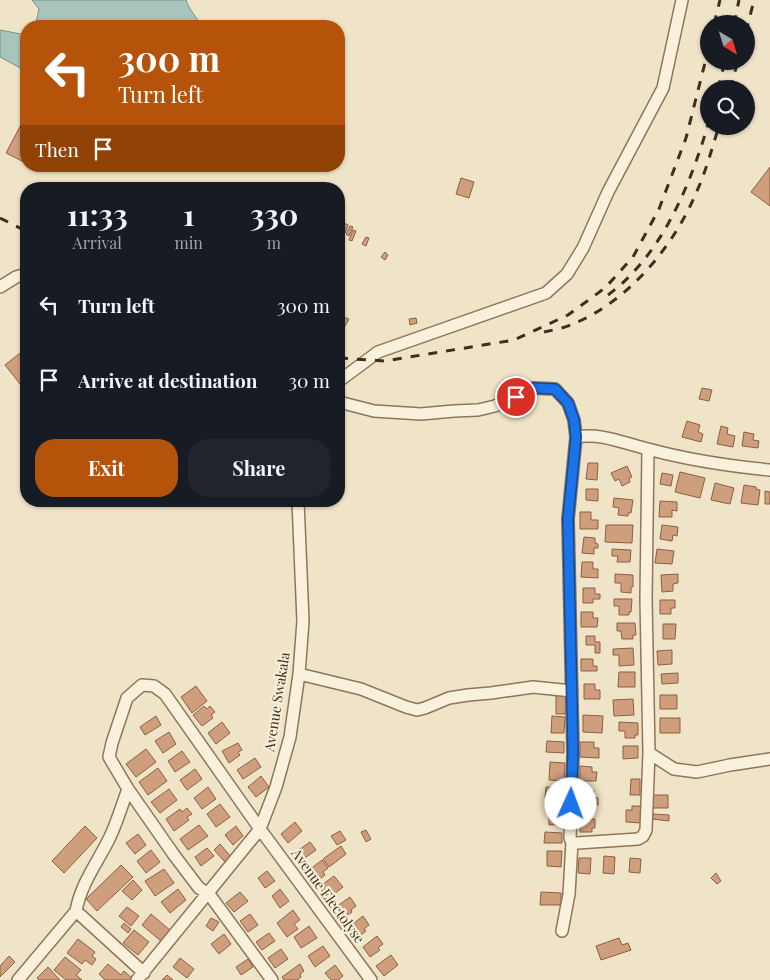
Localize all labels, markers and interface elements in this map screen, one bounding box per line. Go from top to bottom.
north arrow [700,15,755,70]
map controls [700,15,755,135]
text: 300 m [118,34,220,81]
icon: left [35,40,100,105]
text: Turn left [118,79,203,109]
button: search [700,80,755,135]
icon: arrive [89,135,117,163]
text: Then [35,136,79,162]
text: 11:33 [67,194,128,234]
text: 1 [183,194,194,234]
text: 330 [250,194,298,234]
text: Arrival [73,232,122,253]
text: min [174,232,203,253]
text: m [267,232,281,253]
icon: left [35,291,63,319]
text: Turn left [78,292,155,318]
text: 300 m [277,292,330,318]
icon: arrive [35,366,63,394]
text: Arrive at destination [78,367,258,393]
text: 30 m [288,367,330,393]
pin [495,376,537,418]
icon: arrive [502,383,530,411]
button: Exit [35,439,178,497]
button: Share [188,439,330,497]
street label: Avenue Swakala [259,651,294,754]
position arrow [544,777,596,829]
street label: Avenue Electolyse [287,844,369,947]

